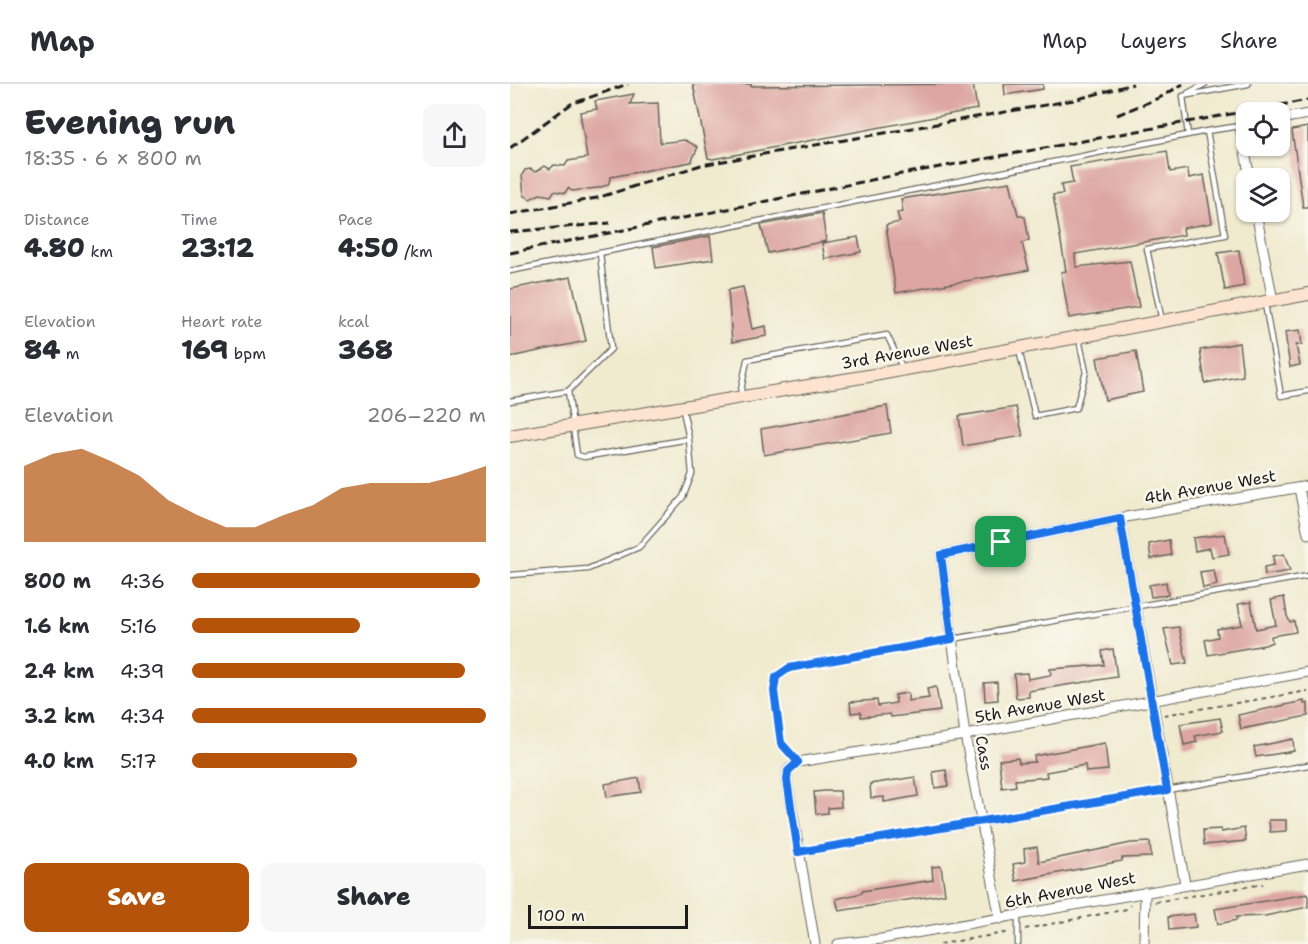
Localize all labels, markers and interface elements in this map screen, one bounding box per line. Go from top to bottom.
text: Map [30,22,95,60]
text: Map [1042,27,1087,55]
text: Layers [1120,27,1187,55]
text: Share [1220,27,1278,55]
text: Evening run [24,100,235,145]
map controls [1236,102,1290,222]
button: locate [1236,102,1290,156]
button: share [423,104,486,167]
text: 18:35 · 6 × 800 m [24,145,202,171]
button: layers [1236,168,1290,222]
text: Distance [24,209,90,230]
text: Time [181,209,218,230]
text: Pace [338,209,373,230]
text: 4.80 [24,230,85,265]
text: 23:12 [181,230,254,265]
text: 4:50 [338,230,399,265]
text: km [85,241,113,262]
text: /km [399,241,433,262]
text: Elevation [24,311,96,332]
text: Heart rate [181,311,263,332]
text: kcal [338,311,369,332]
street label: 3rd Avenue West [840,330,974,374]
text: 84 [24,332,60,367]
text: 169 [181,332,228,367]
text: 368 [338,332,393,367]
text: m [60,343,80,364]
text: bpm [228,343,266,364]
text: Elevation [24,402,114,428]
text: 206–220 m [367,402,486,428]
street label: 4th Avenue West [1143,465,1278,509]
pin [975,516,1026,567]
icon: arrive [984,525,1017,558]
text: 800 m [24,568,91,594]
text: 4:36 [120,568,165,594]
text: 1.6 km [24,613,90,639]
text: 5:16 [120,613,157,639]
text: 2.4 km [24,658,94,684]
text: 4:39 [120,658,165,684]
street label: 5th Avenue West [973,684,1107,728]
text: 3.2 km [24,703,95,729]
text: 4:34 [120,703,165,729]
street label: Cass [971,734,997,772]
text: 4.0 km [24,748,94,774]
text: 5:17 [120,748,157,774]
button: Save [24,863,249,932]
button: Share [261,863,486,932]
street label: 6th Avenue West [1003,867,1137,913]
scale bar [528,902,688,930]
text: 100 m [537,905,585,926]

